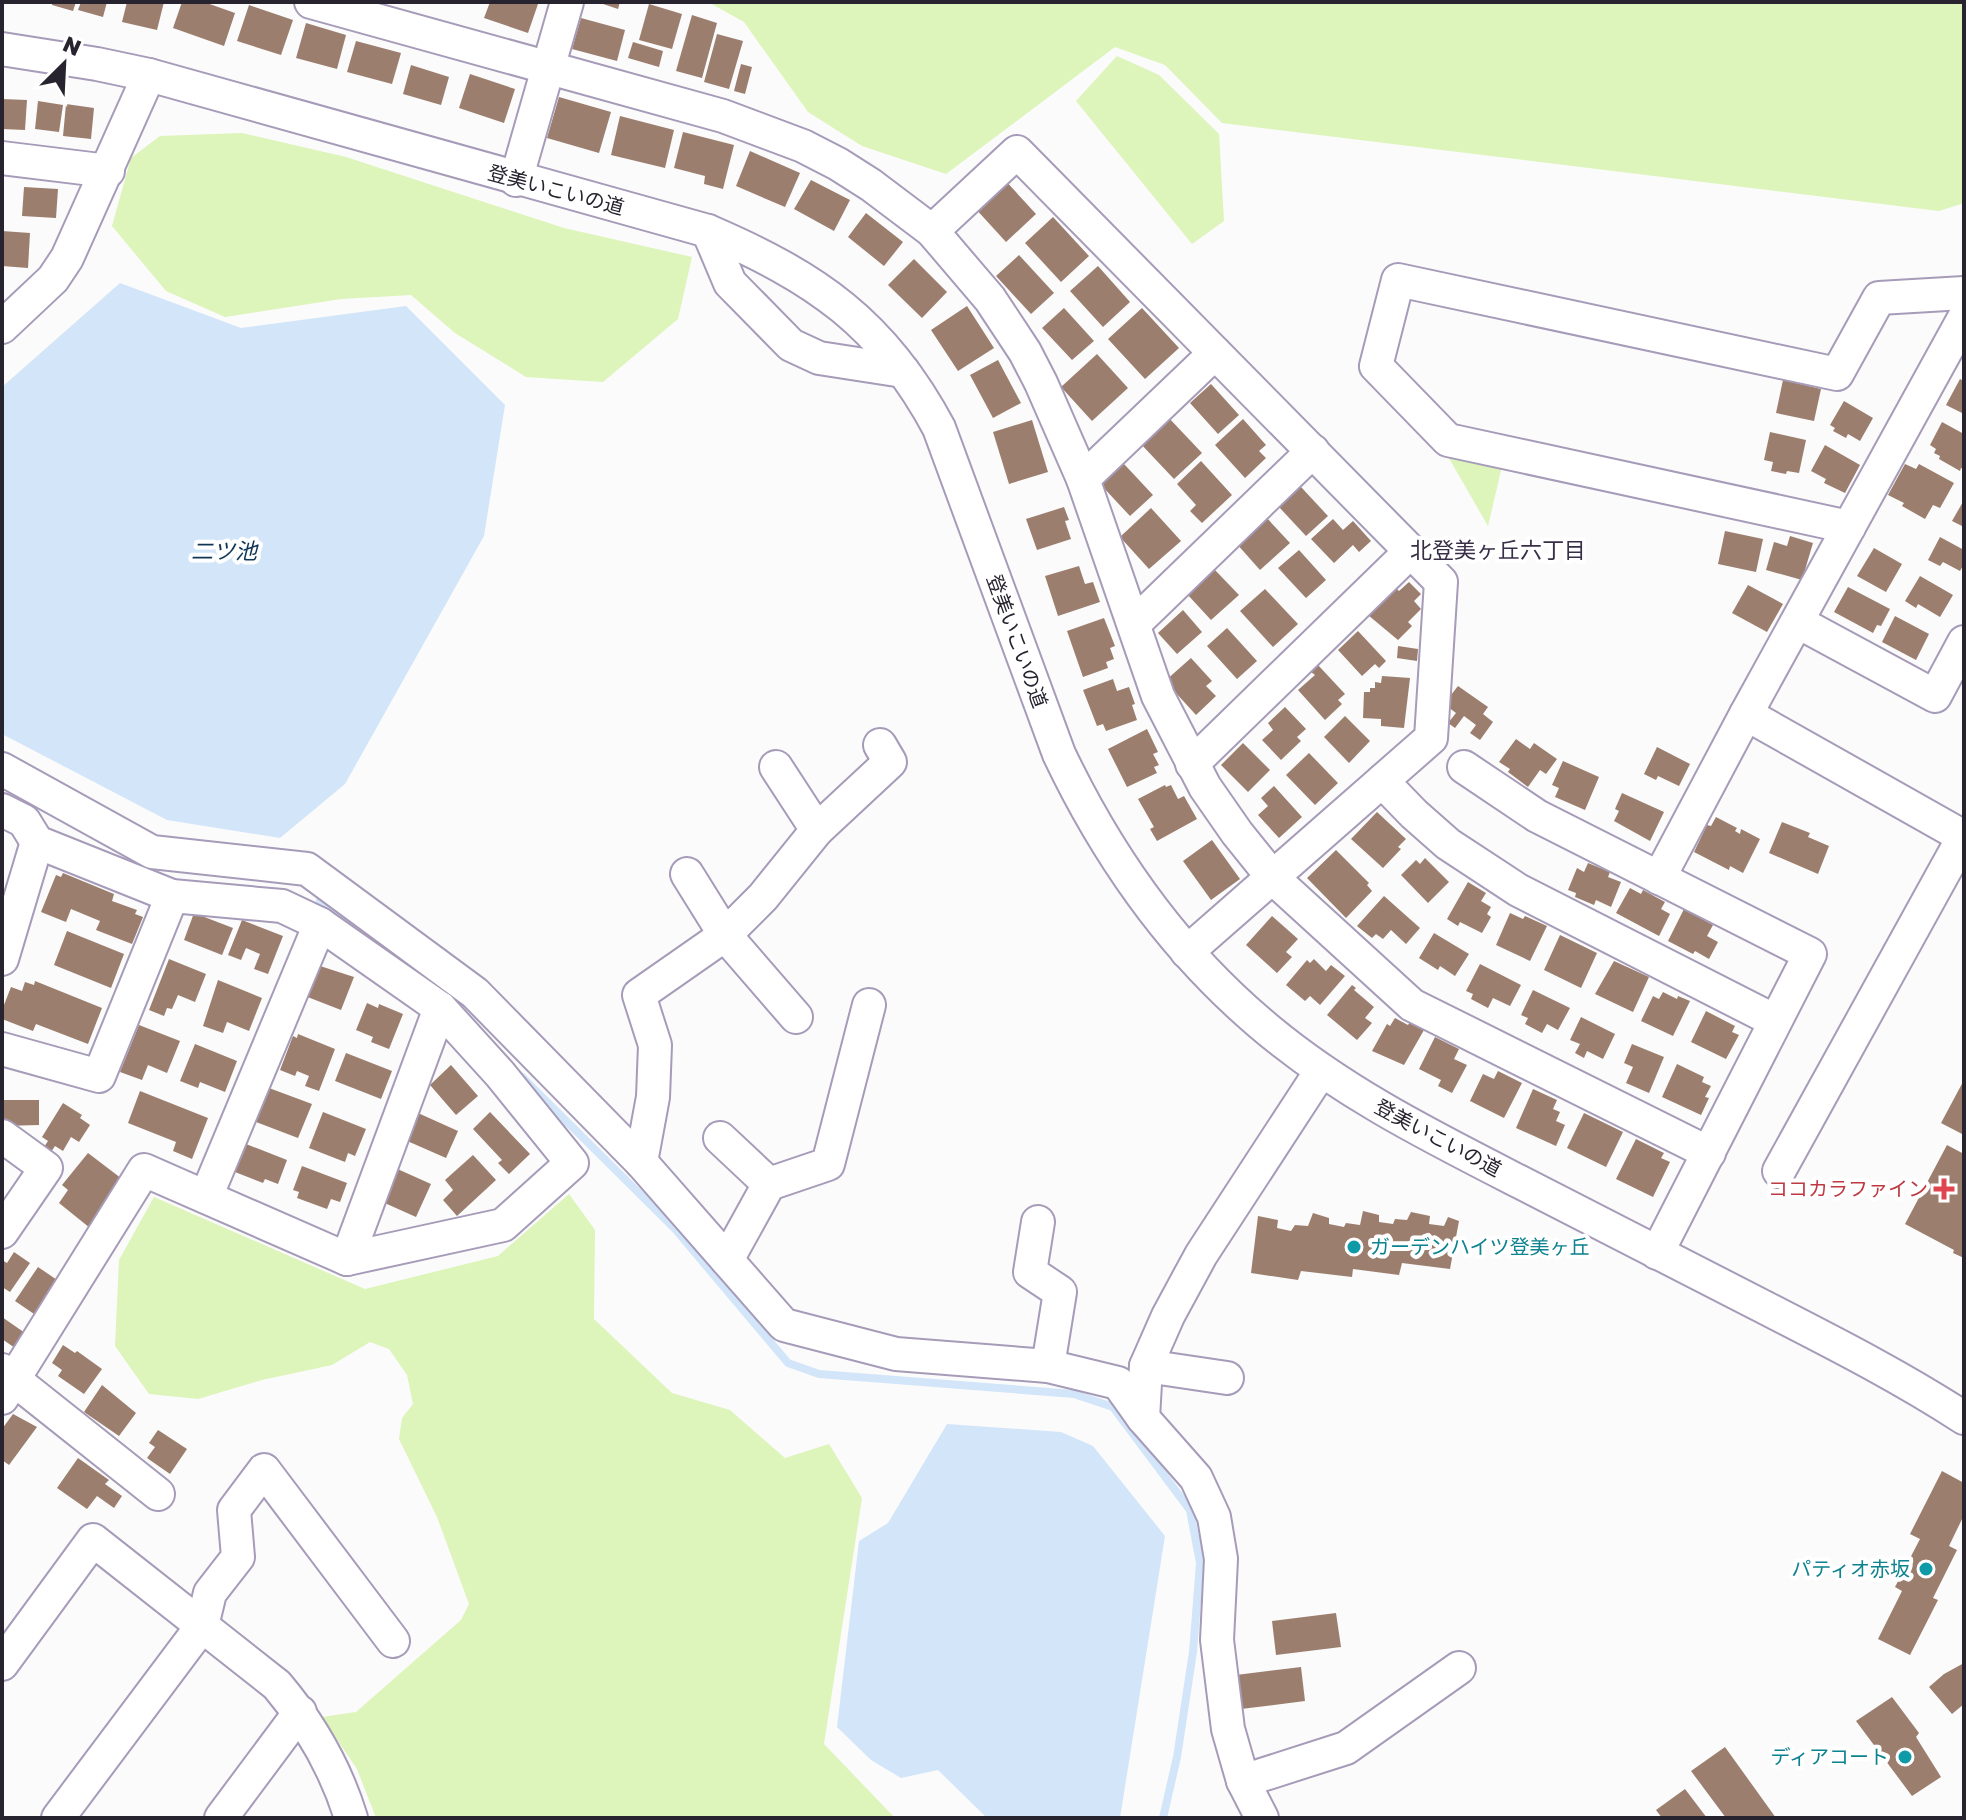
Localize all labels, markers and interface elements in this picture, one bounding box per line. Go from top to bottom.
north arrow [24,24,104,104]
text: N [59,30,85,61]
street label: 登美いこいの道 [486,159,627,219]
district label: 北登美ヶ丘六丁目 [1410,536,1586,563]
water label: 二ツ池 [191,537,259,564]
street label: 登美いこいの道 [983,571,1053,711]
street label: 登美いこいの道 [1371,1094,1506,1181]
place label: ココカラファイン [1768,1176,1928,1200]
marker: ココカラファイン [1935,1180,1953,1198]
place label: ガーデンハイツ登美ヶ丘 [1370,1234,1590,1258]
marker: ガーデンハイツ登美ヶ丘 [1345,1238,1363,1256]
place label: パティオ赤坂 [1791,1556,1910,1580]
marker: パティオ赤坂 [1917,1560,1935,1578]
place label: ディアコート [1770,1744,1889,1768]
marker: ディアコート [1896,1748,1914,1766]

